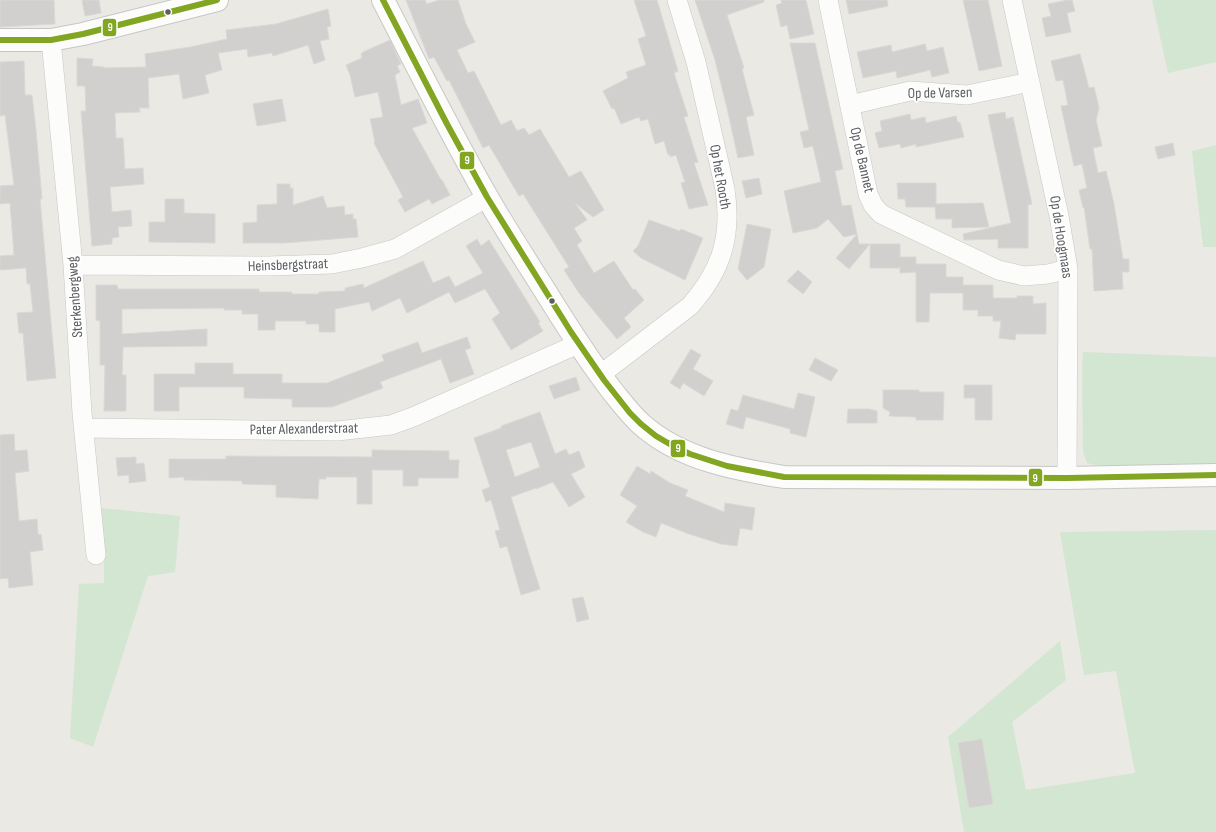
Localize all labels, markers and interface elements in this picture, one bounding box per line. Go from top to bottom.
unlabelled marker [163,7,173,17]
line badge: 9 [102,18,117,37]
text: 9 [107,21,113,34]
street label: Op de Varsen [908,83,972,103]
street label: Op de Bannet [845,125,879,195]
street label: Op het Rooth [705,143,735,211]
line badge: 9 [459,151,475,170]
text: 9 [464,154,470,167]
street label: Op de Hoogmaas [1045,194,1077,280]
street label: Heinsbergstraat [247,254,329,276]
street label: Sterkenbergweg [63,256,87,338]
unlabelled marker [547,296,557,306]
street label: Pater Alexanderstraat [250,419,359,439]
line badge: 9 [670,439,686,458]
text: 9 [675,442,681,455]
line badge: 9 [1028,468,1043,487]
text: 9 [1032,472,1038,485]

